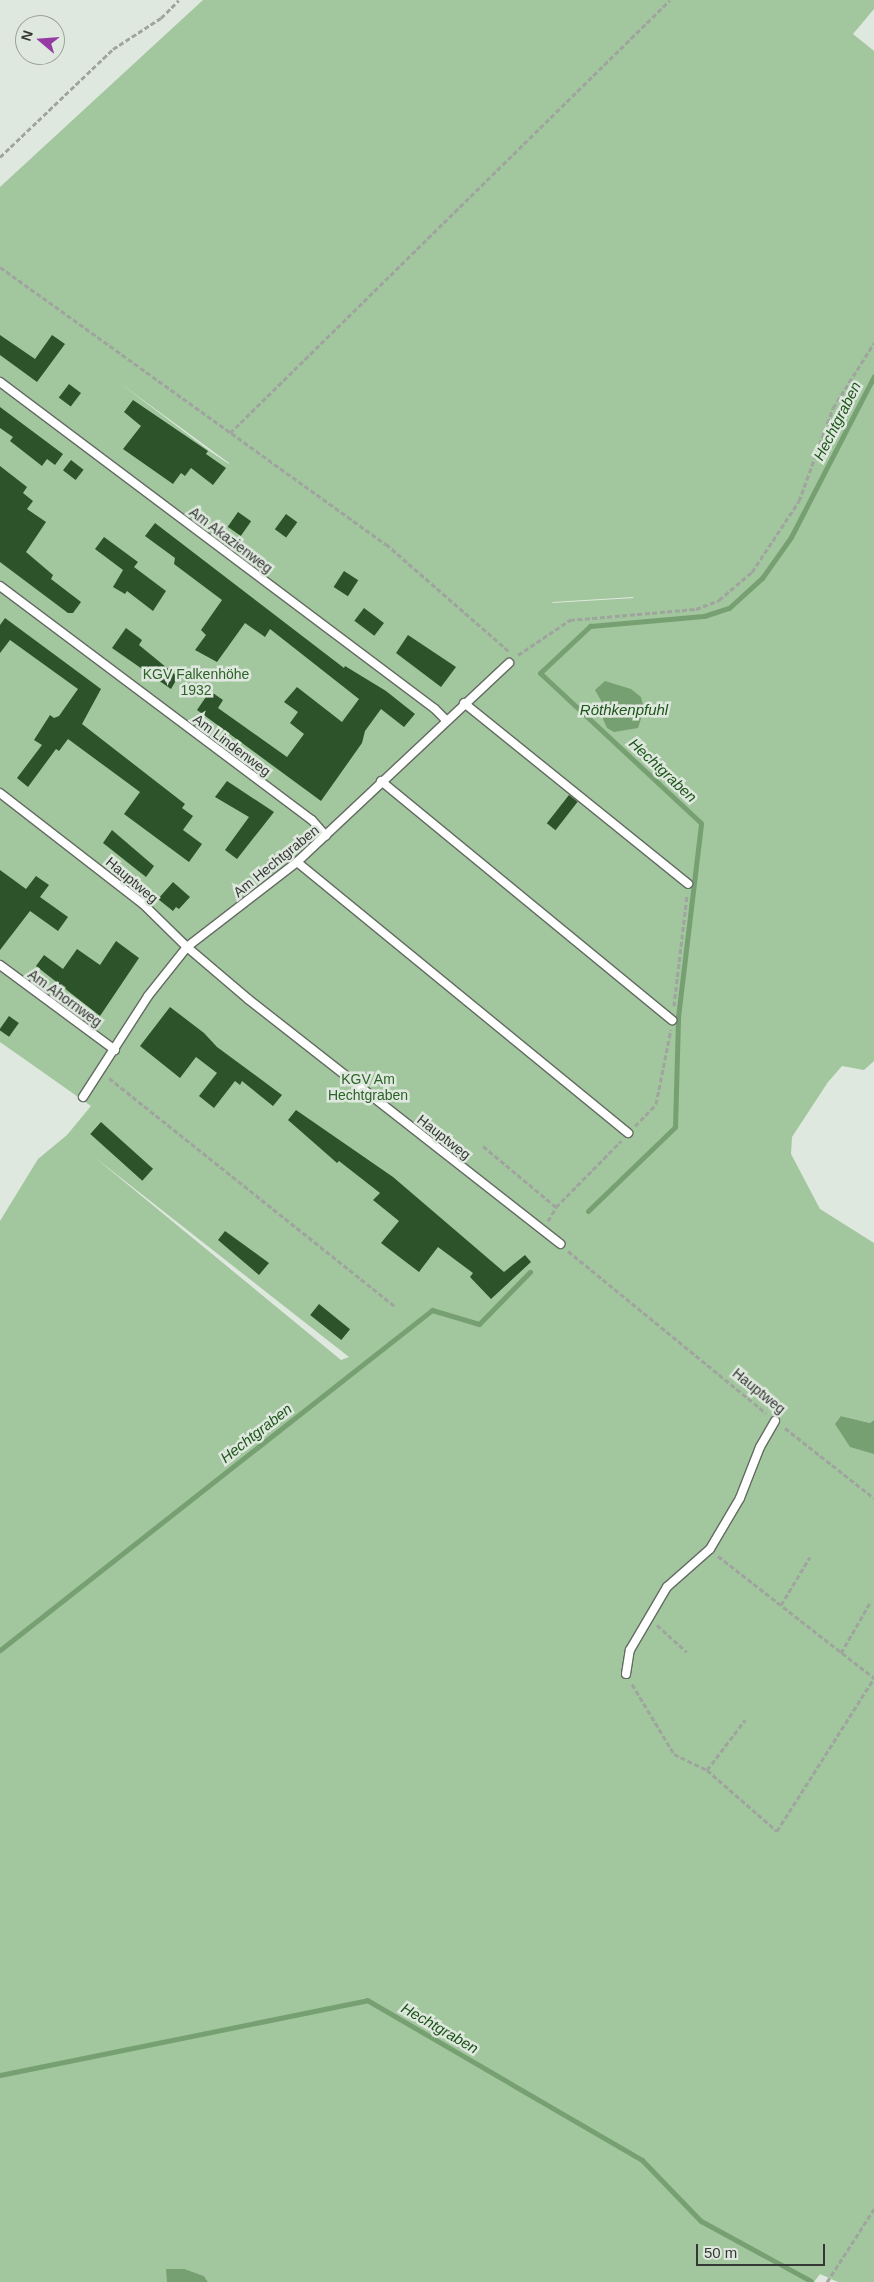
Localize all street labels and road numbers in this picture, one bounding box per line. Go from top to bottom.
street label: Am Akazienweg [186,503,276,577]
street label: Am Lindenweg [190,710,274,780]
street label: Am Hechtgraben [230,821,322,901]
street label: Hauptweg [102,853,162,907]
street label: Am Ahornweg [24,965,106,1031]
street label: Hauptweg [414,1111,474,1163]
street label: Hauptweg [729,1365,789,1417]

